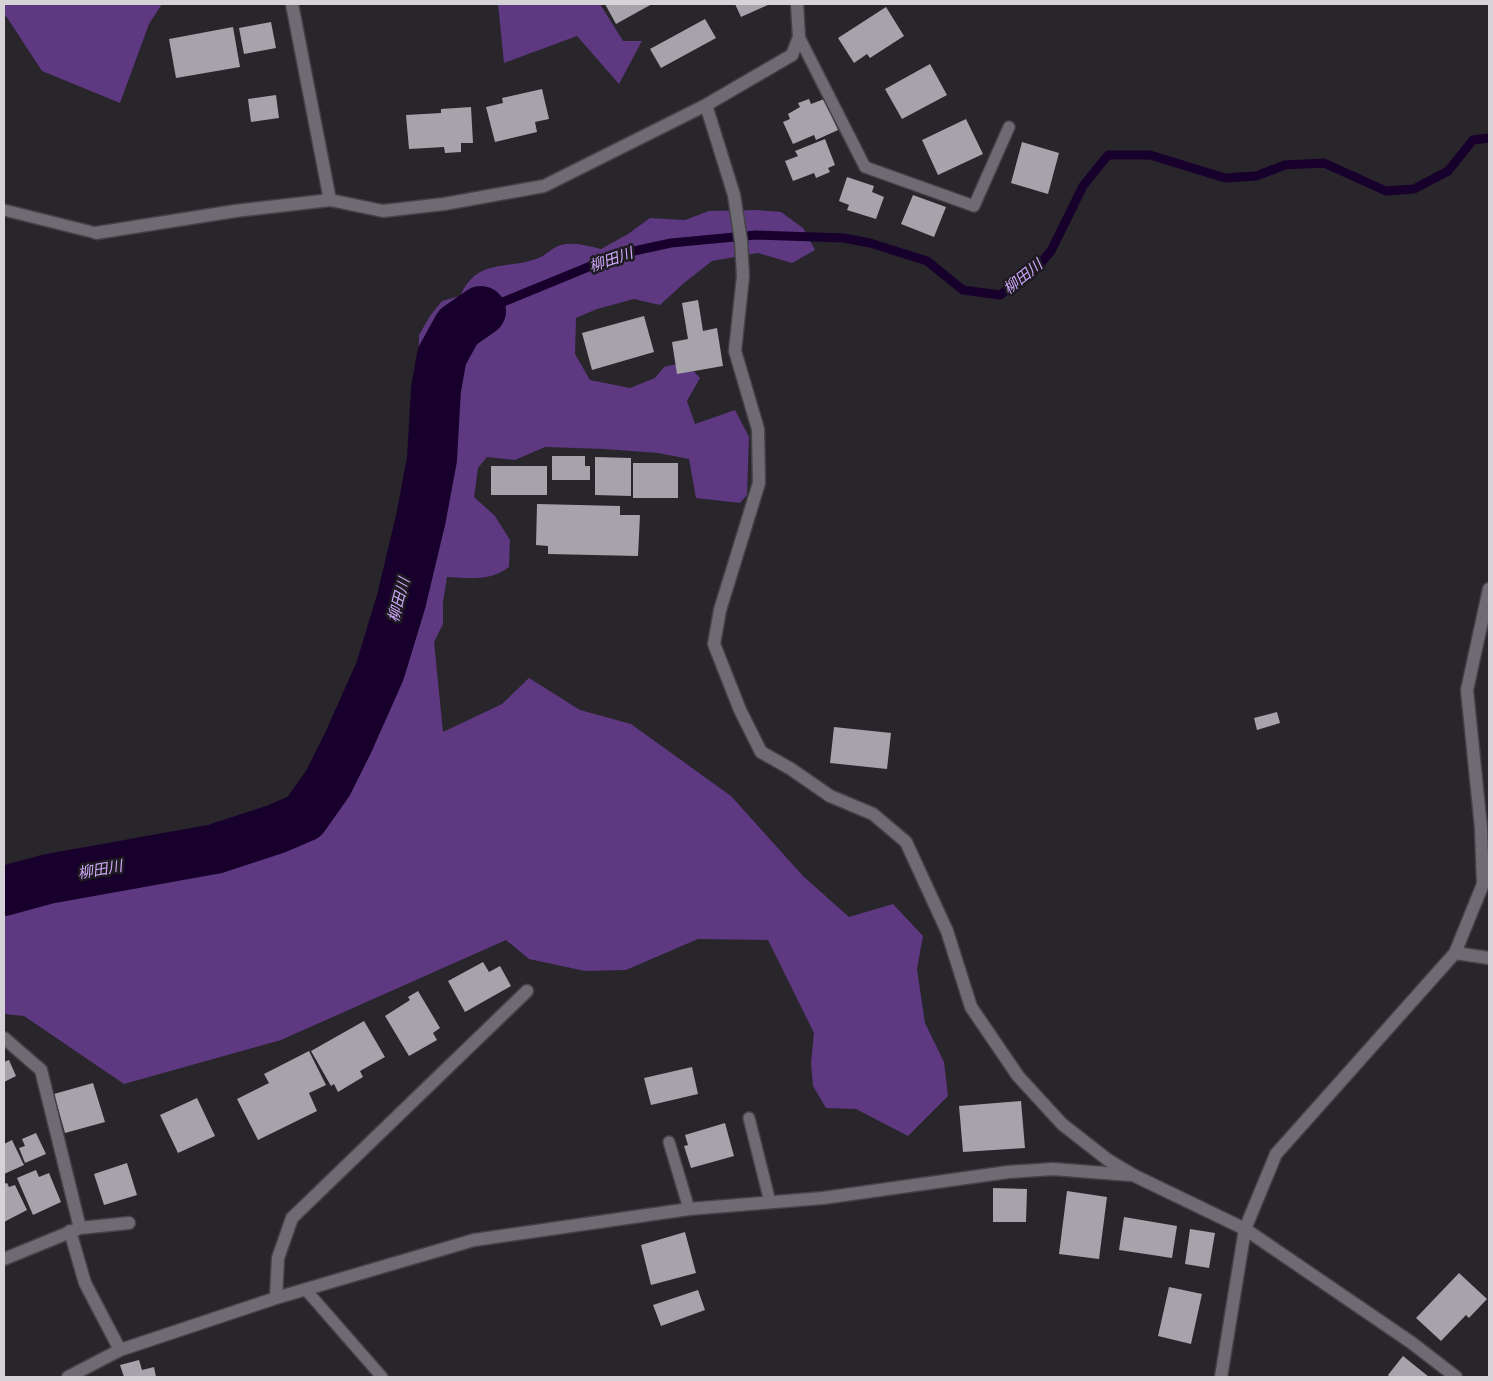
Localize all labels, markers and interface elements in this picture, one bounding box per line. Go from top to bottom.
water label: 柳田川 [587,244,635,276]
water label: 柳田川 [1000,256,1046,298]
water label: 柳田川 [384,576,414,624]
water label: 柳田川 [76,857,124,883]

